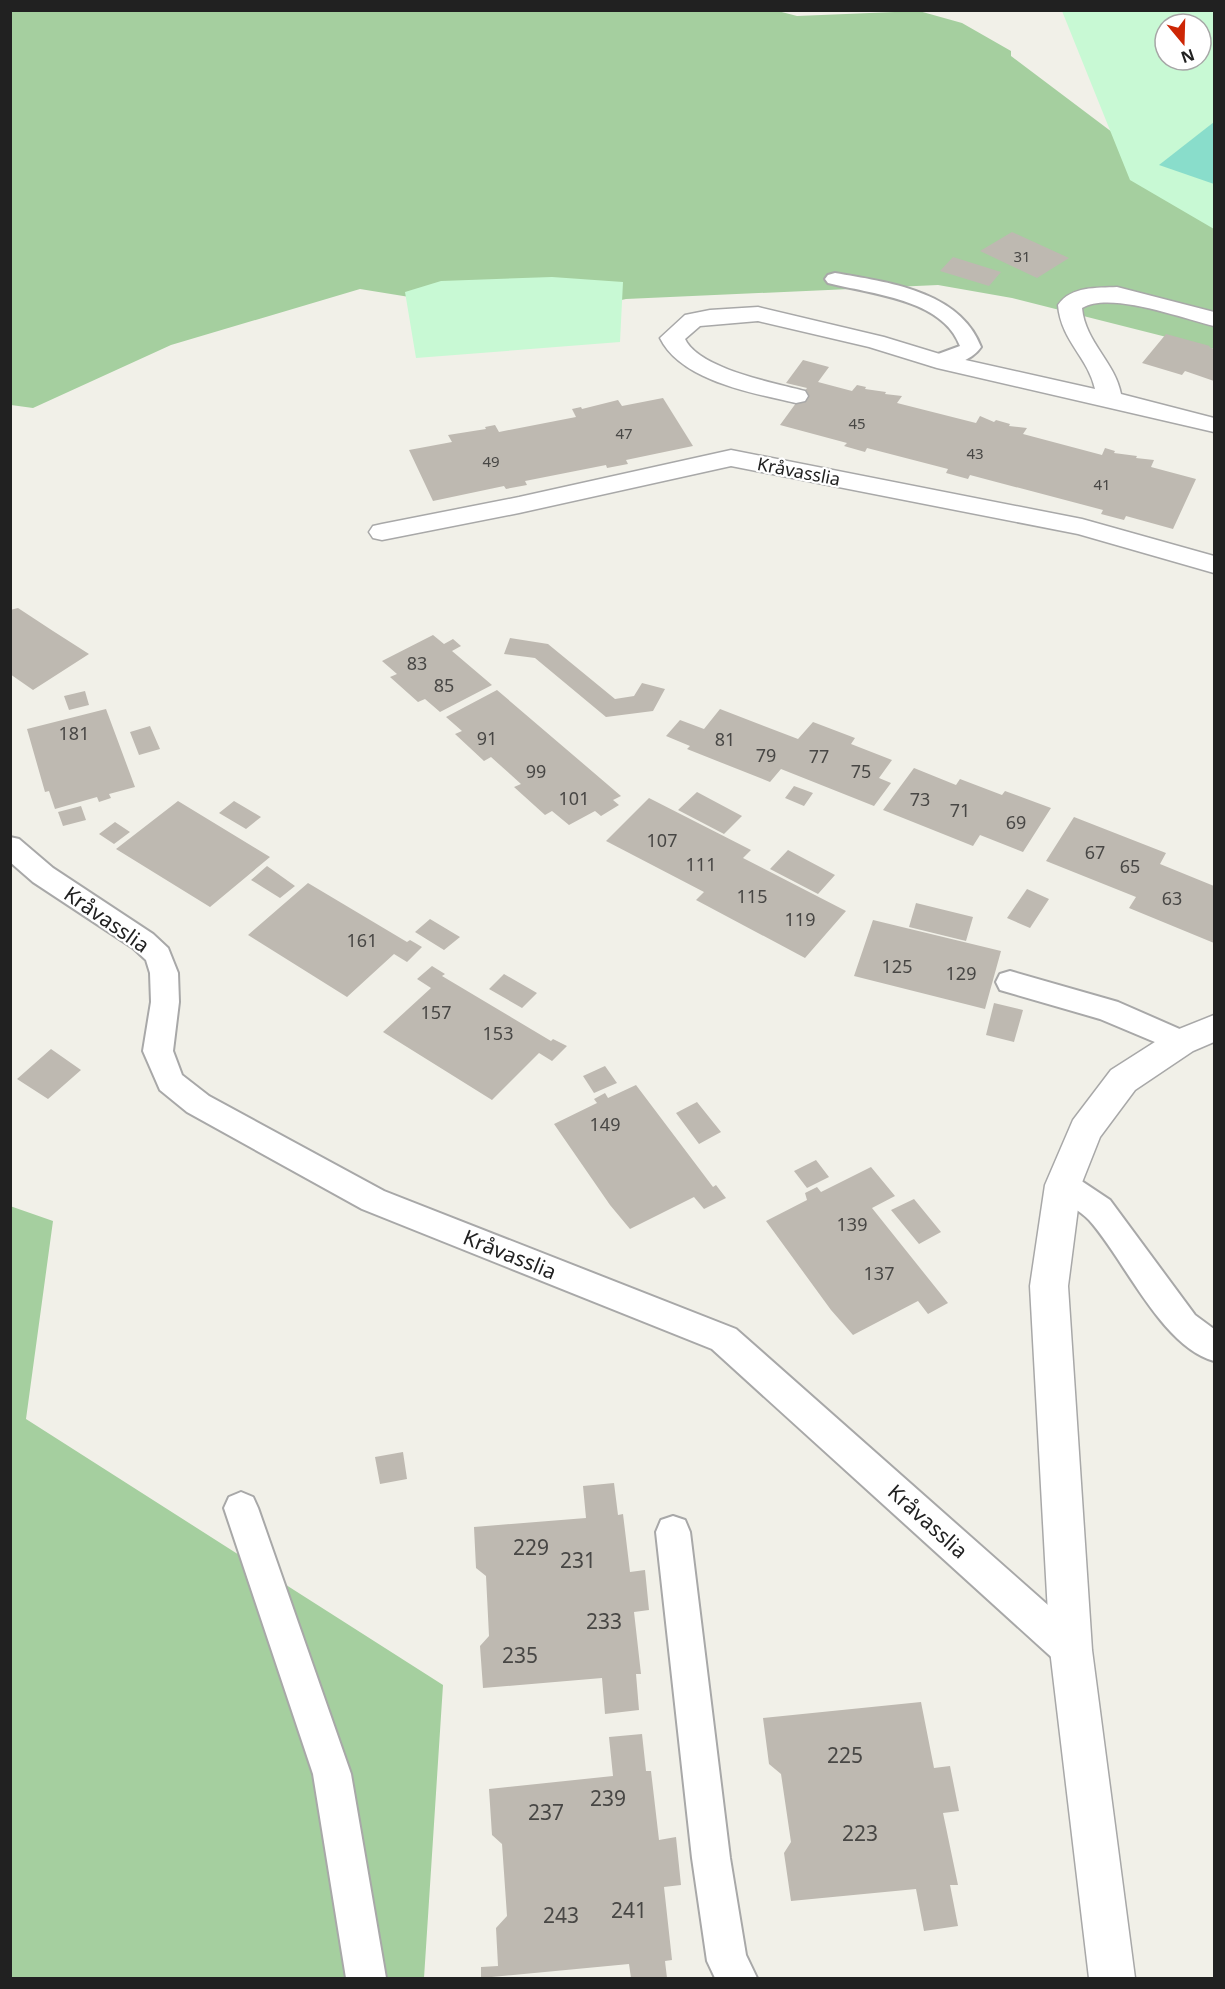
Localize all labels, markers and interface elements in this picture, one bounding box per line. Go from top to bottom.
north arrow [1153,12,1213,72]
text: N [1178,44,1198,69]
house number: 31 [1013,246,1031,266]
house number: 45 [848,413,866,433]
house number: 47 [615,423,633,443]
house number: 43 [966,443,984,463]
house number: 49 [482,451,500,471]
street label: Kråvasslia [755,451,843,491]
house number: 41 [1093,474,1111,494]
house number: 83 [407,651,427,675]
house number: 85 [434,673,454,697]
house number: 181 [59,721,89,745]
house number: 91 [477,726,497,750]
house number: 81 [715,727,735,751]
house number: 79 [756,743,776,767]
house number: 77 [809,744,829,768]
house number: 99 [526,759,546,783]
house number: 75 [851,759,871,783]
house number: 101 [559,786,589,810]
house number: 73 [910,787,930,811]
house number: 71 [950,798,970,822]
house number: 69 [1006,810,1026,834]
house number: 107 [647,828,677,852]
house number: 67 [1085,840,1105,864]
house number: 111 [686,852,716,876]
house number: 65 [1120,854,1140,878]
street label: Kråvasslia [59,879,155,959]
house number: 115 [737,884,767,908]
house number: 63 [1162,886,1182,910]
house number: 119 [785,907,815,931]
house number: 161 [347,928,377,952]
house number: 125 [882,954,912,978]
house number: 129 [946,961,976,985]
house number: 157 [421,1000,451,1024]
house number: 153 [483,1021,513,1045]
house number: 149 [590,1112,620,1136]
house number: 139 [837,1212,867,1236]
street label: Kråvasslia [459,1223,561,1285]
house number: 137 [864,1261,894,1285]
street label: Kråvasslia [882,1478,974,1564]
house number: 229 [513,1533,549,1561]
house number: 231 [560,1546,596,1574]
house number: 233 [586,1607,622,1635]
house number: 235 [502,1641,538,1669]
house number: 225 [827,1741,863,1769]
house number: 239 [590,1784,626,1812]
house number: 237 [528,1798,564,1826]
house number: 223 [842,1819,878,1847]
house number: 241 [611,1896,647,1924]
house number: 243 [543,1901,579,1929]

